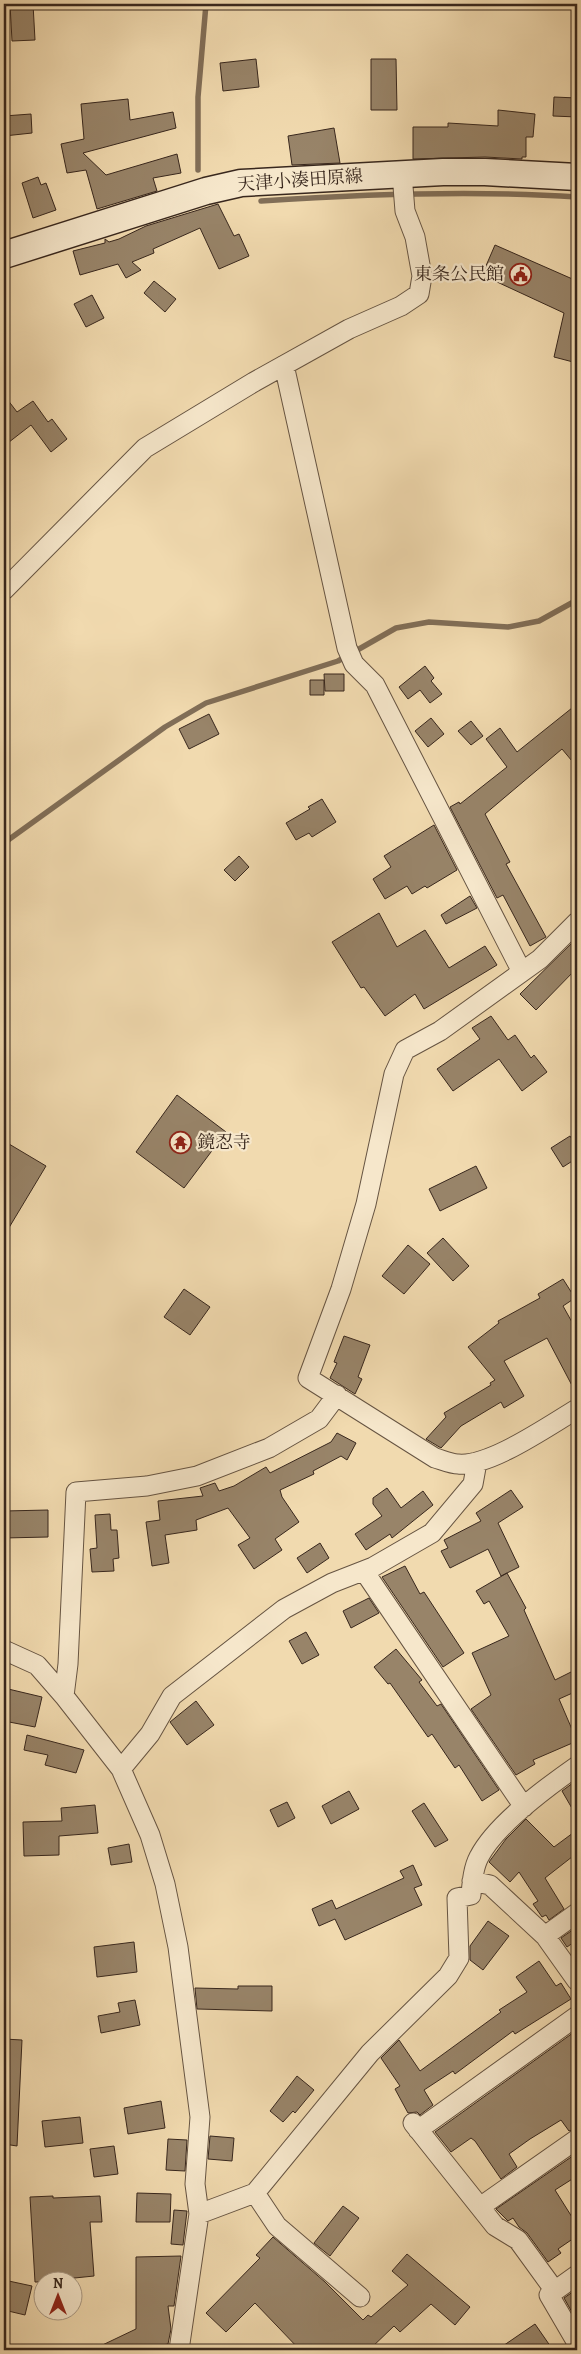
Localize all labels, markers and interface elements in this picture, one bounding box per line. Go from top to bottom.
street label: 天津小湊田原線 [236,164,364,196]
place label: 東条公民館 [414,262,504,286]
public building icon: 東条公民館 [508,262,532,286]
temple icon: 鏡忍寺 [169,1130,193,1154]
place label: 鏡忍寺 [197,1130,251,1154]
north arrow [32,2272,82,2322]
text: N [53,2274,63,2293]

